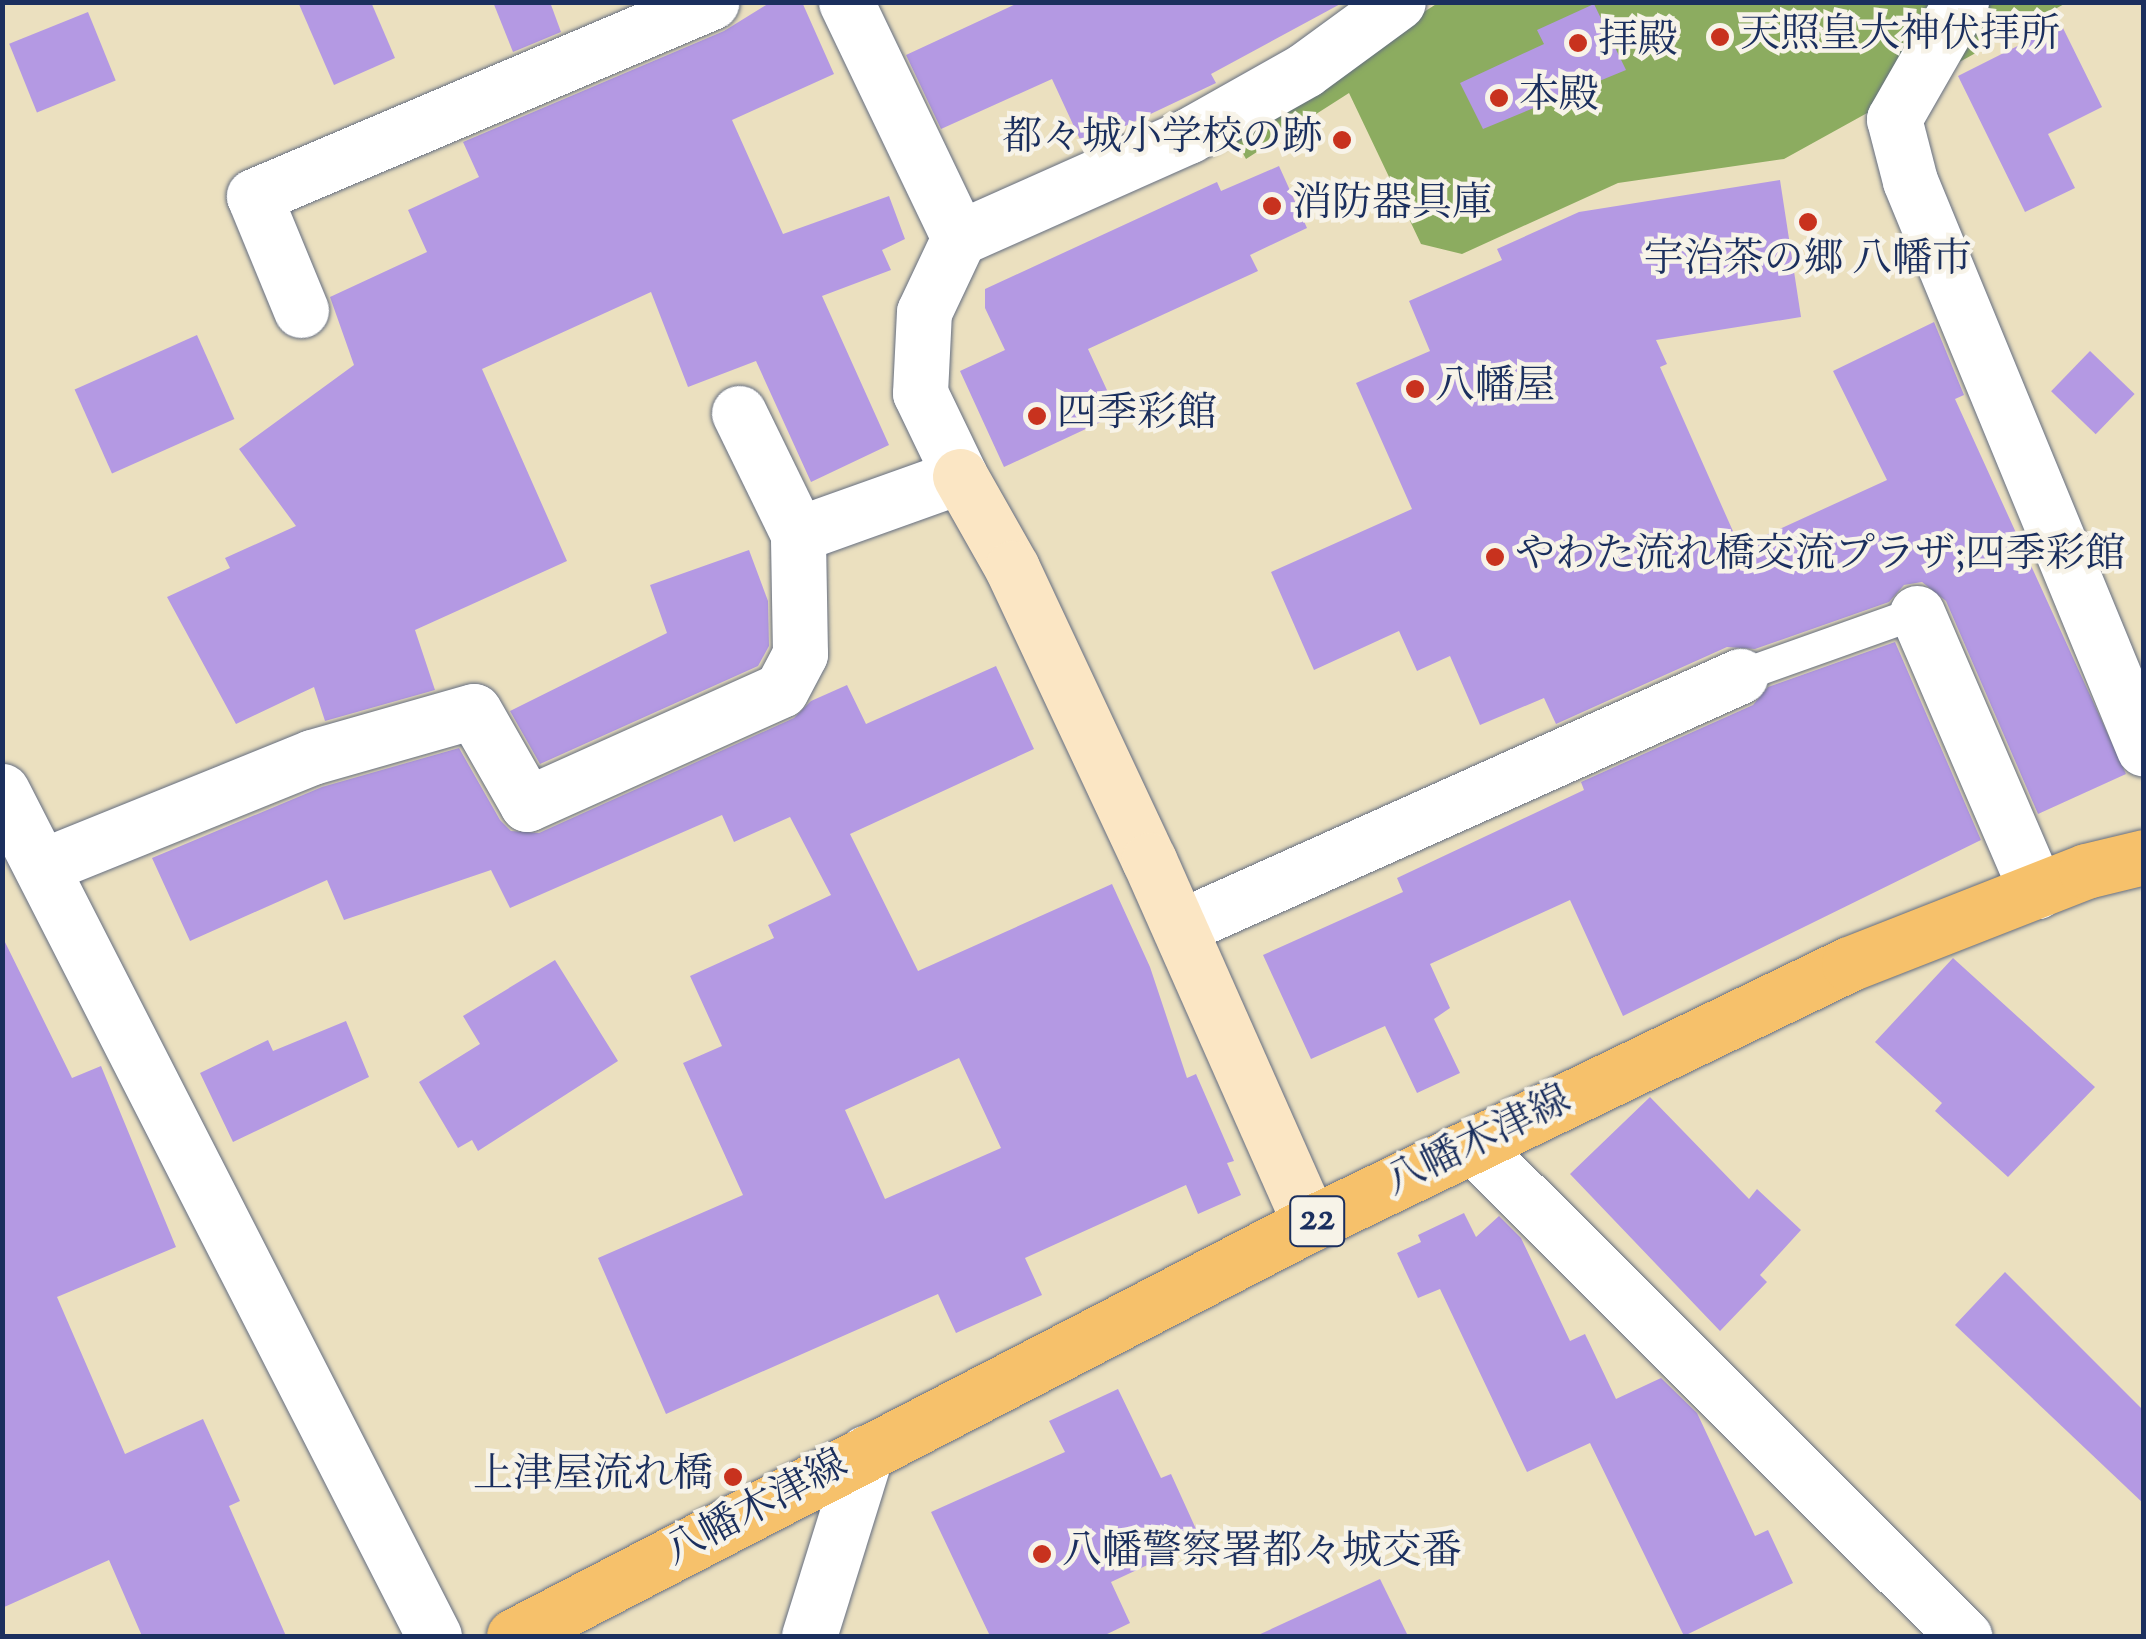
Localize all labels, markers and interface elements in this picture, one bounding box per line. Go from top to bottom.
place label: 天照皇大神伏拝所 [1740,13,2060,61]
place label: 拝殿 [1598,19,1678,67]
marker: 天照皇大神伏拝所 [1709,26,1731,48]
marker: 拝殿 [1567,32,1589,54]
place label: 本殿 [1519,74,1599,122]
marker: 本殿 [1488,87,1510,109]
place label: 都々城小学校の跡 [1002,116,1322,164]
marker: 都々城小学校の跡 [1331,129,1353,151]
place label: 消防器具庫 [1292,182,1492,230]
marker: 消防器具庫 [1261,195,1283,217]
marker: 宇治茶の郷 八幡市 [1797,211,1819,233]
place label: 宇治茶の郷 八幡市 [1644,238,1972,286]
place label: 八幡屋 [1435,365,1555,413]
marker: 八幡屋 [1404,378,1426,400]
place label: 四季彩館 [1057,392,1217,440]
marker: 四季彩館 [1026,405,1048,427]
place label: やわた流れ橋交流プラザ;四季彩館 [1515,533,2125,581]
marker: やわた流れ橋交流プラザ;四季彩館 [1484,546,1506,568]
street label: 八幡木津線 [1379,1078,1579,1208]
road number: 22 [1287,1188,1347,1254]
street label: 八幡木津線 [657,1442,857,1578]
place label: 上津屋流れ橋 [473,1453,713,1501]
marker: 上津屋流れ橋 [722,1466,744,1488]
place label: 八幡警察署都々城交番 [1062,1530,1462,1578]
marker: 八幡警察署都々城交番 [1031,1543,1053,1565]

